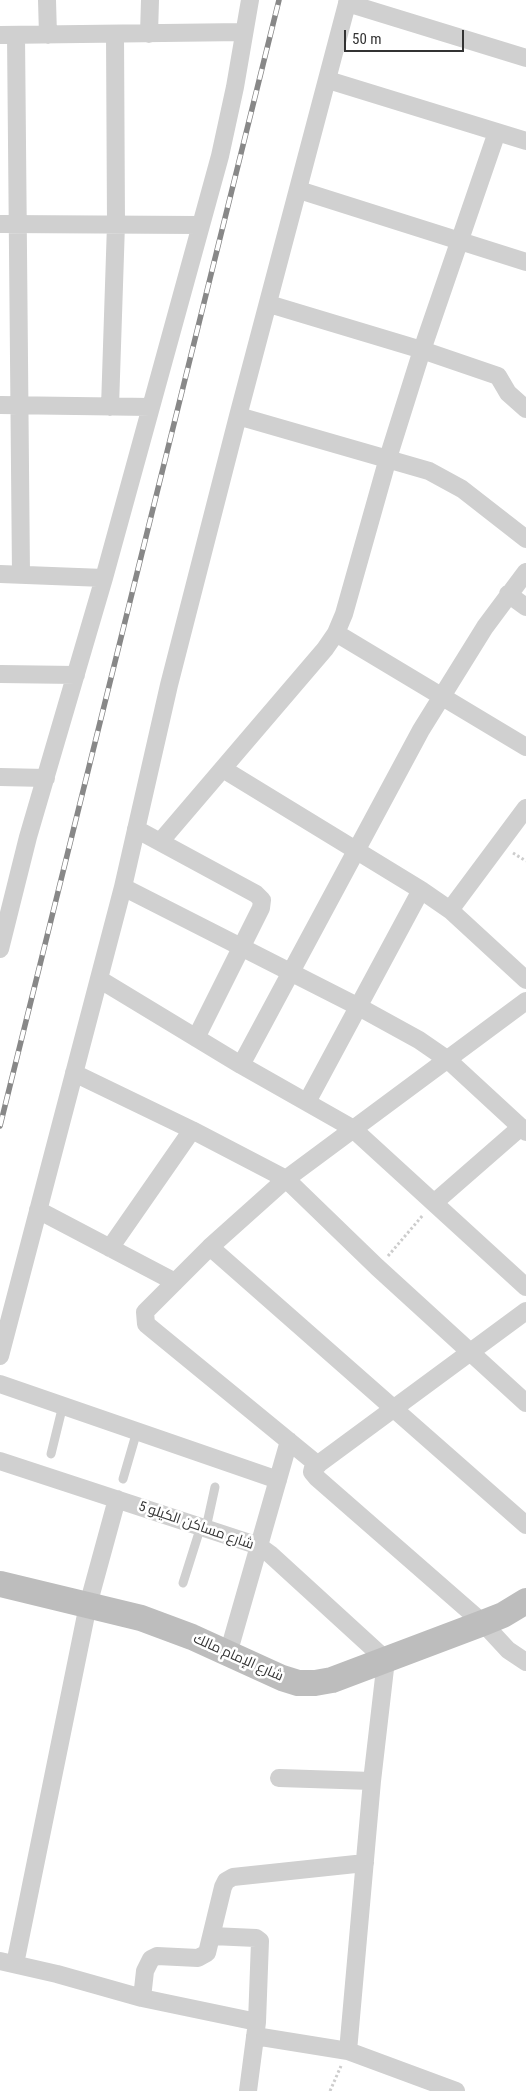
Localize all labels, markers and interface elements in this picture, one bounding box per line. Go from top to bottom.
scale bar [346,20,466,52]
text: 50 m [352,30,382,48]
street label: شارع مساكن الكيلو 5 [136,1498,256,1554]
street label: شارع الإمام مالك [190,1631,286,1685]

